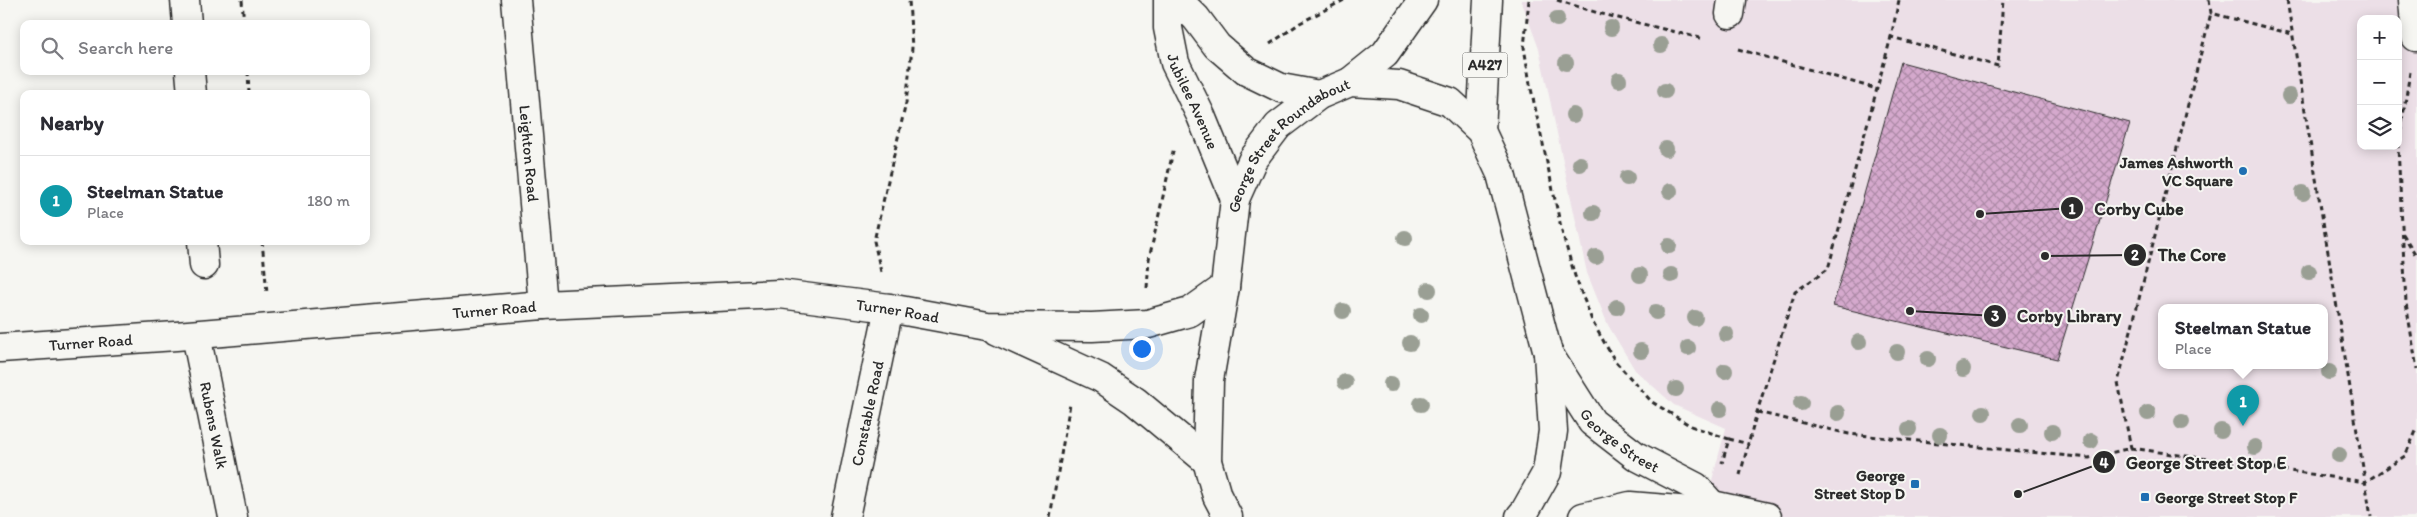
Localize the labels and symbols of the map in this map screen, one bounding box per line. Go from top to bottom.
street label: Jubilee Avenue [1164,52,1223,152]
road number: A427 [1462,52,1508,78]
street label: George Street Roundabout [1224,74,1353,213]
street label: Leighton Road [516,104,543,203]
place label: James Ashworth VC Square [2119,153,2234,191]
marker: James Ashworth VC Square [2237,165,2249,177]
callout: Corby Cube [2059,192,2193,225]
text: Corby Cube [2094,198,2184,220]
text: 1 [2069,200,2076,218]
callout: The Core [2123,239,2237,272]
text: The Core [2157,244,2227,266]
text: 2 [2131,246,2139,264]
street label: Turner Road [855,294,941,327]
street label: Turner Road [452,296,537,322]
callout: Corby Library [1982,300,2131,333]
text: Corby Library [2017,305,2122,327]
text: 3 [1991,307,1999,325]
street label: Turner Road [48,329,134,354]
your location [1129,336,1155,362]
street label: Constable Road [847,359,887,468]
street label: Rubens Walk [196,380,232,470]
pin: 1 [2227,385,2259,426]
street label: George Street [1576,405,1663,476]
callout: George Street Stop E [2091,446,2296,479]
text: George Street Stop E [2126,452,2286,474]
text: 4 [2099,454,2109,472]
place label: George Street Stop D [1814,466,1905,504]
marker: George Street Stop D [1909,478,1921,490]
place label: George Street Stop F [2155,488,2298,508]
marker: George Street Stop F [2139,491,2151,503]

